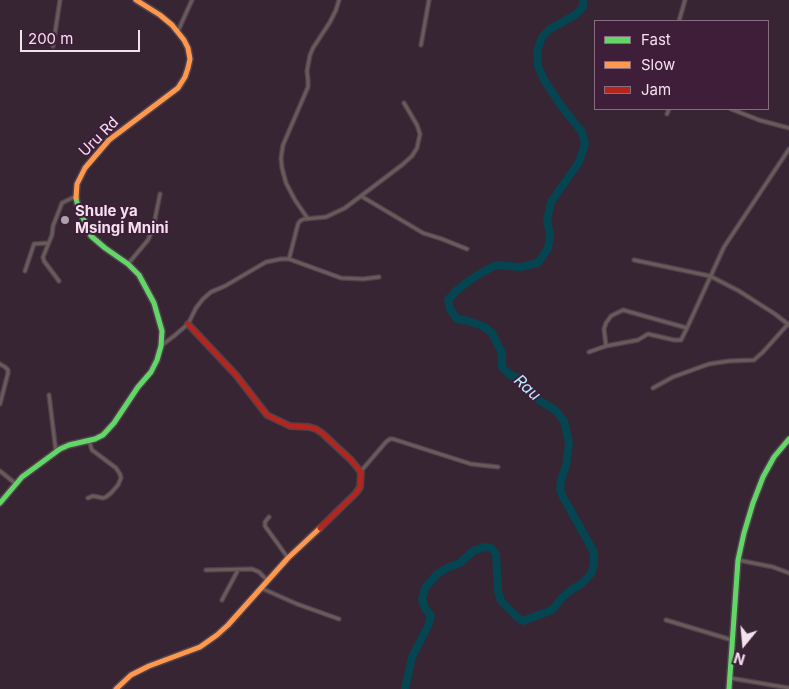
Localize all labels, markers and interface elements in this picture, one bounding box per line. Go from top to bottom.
scale bar [22,20,142,52]
legend [594,20,769,110]
text: 200 m [28,29,73,48]
text: Fast [641,30,671,49]
text: Slow [641,55,675,74]
text: Jam [641,80,671,99]
street label: Uru Rd [75,113,123,161]
place label: Shule ya Msingi Mnini [75,202,169,237]
marker: Shule ya Msingi Mnini [59,214,71,226]
water label: Rau [510,371,544,405]
north arrow [719,619,769,669]
text: N [732,649,747,669]

